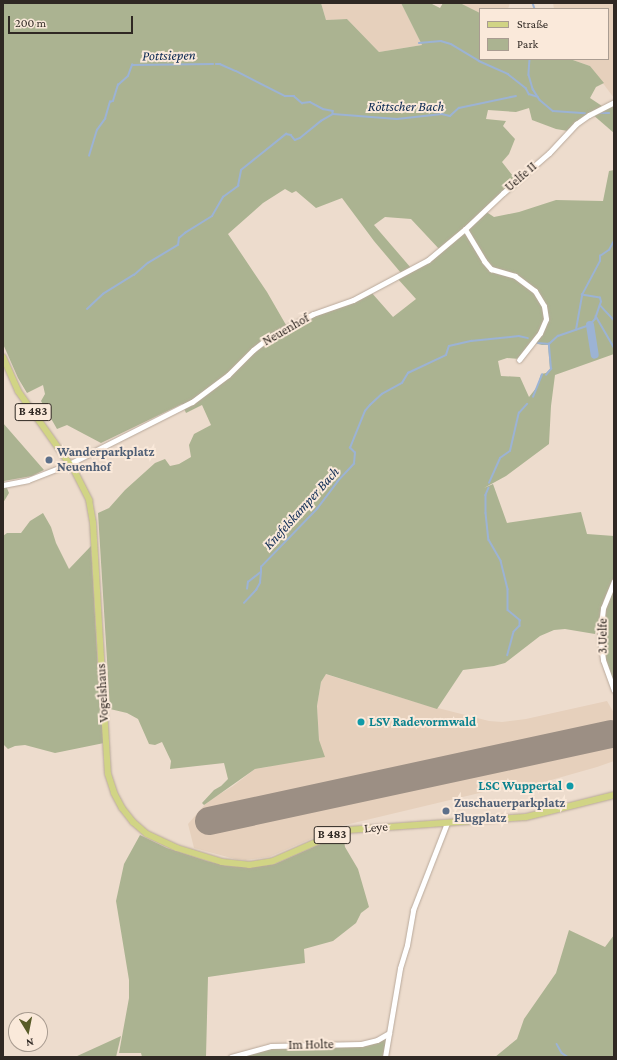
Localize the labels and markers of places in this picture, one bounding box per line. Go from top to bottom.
place label: Wanderparkplatz Neuenhof [57,445,154,476]
marker: Wanderparkplatz Neuenhof [44,455,54,465]
place label: LSV Radevormwald [369,714,476,730]
marker: LSV Radevormwald [356,717,366,727]
place label: LSC Wuppertal [478,778,562,794]
marker: LSC Wuppertal [565,781,575,791]
place label: Zuschauerparkplatz Flugplatz [454,796,565,827]
marker: Zuschauerparkplatz Flugplatz [441,806,451,816]

